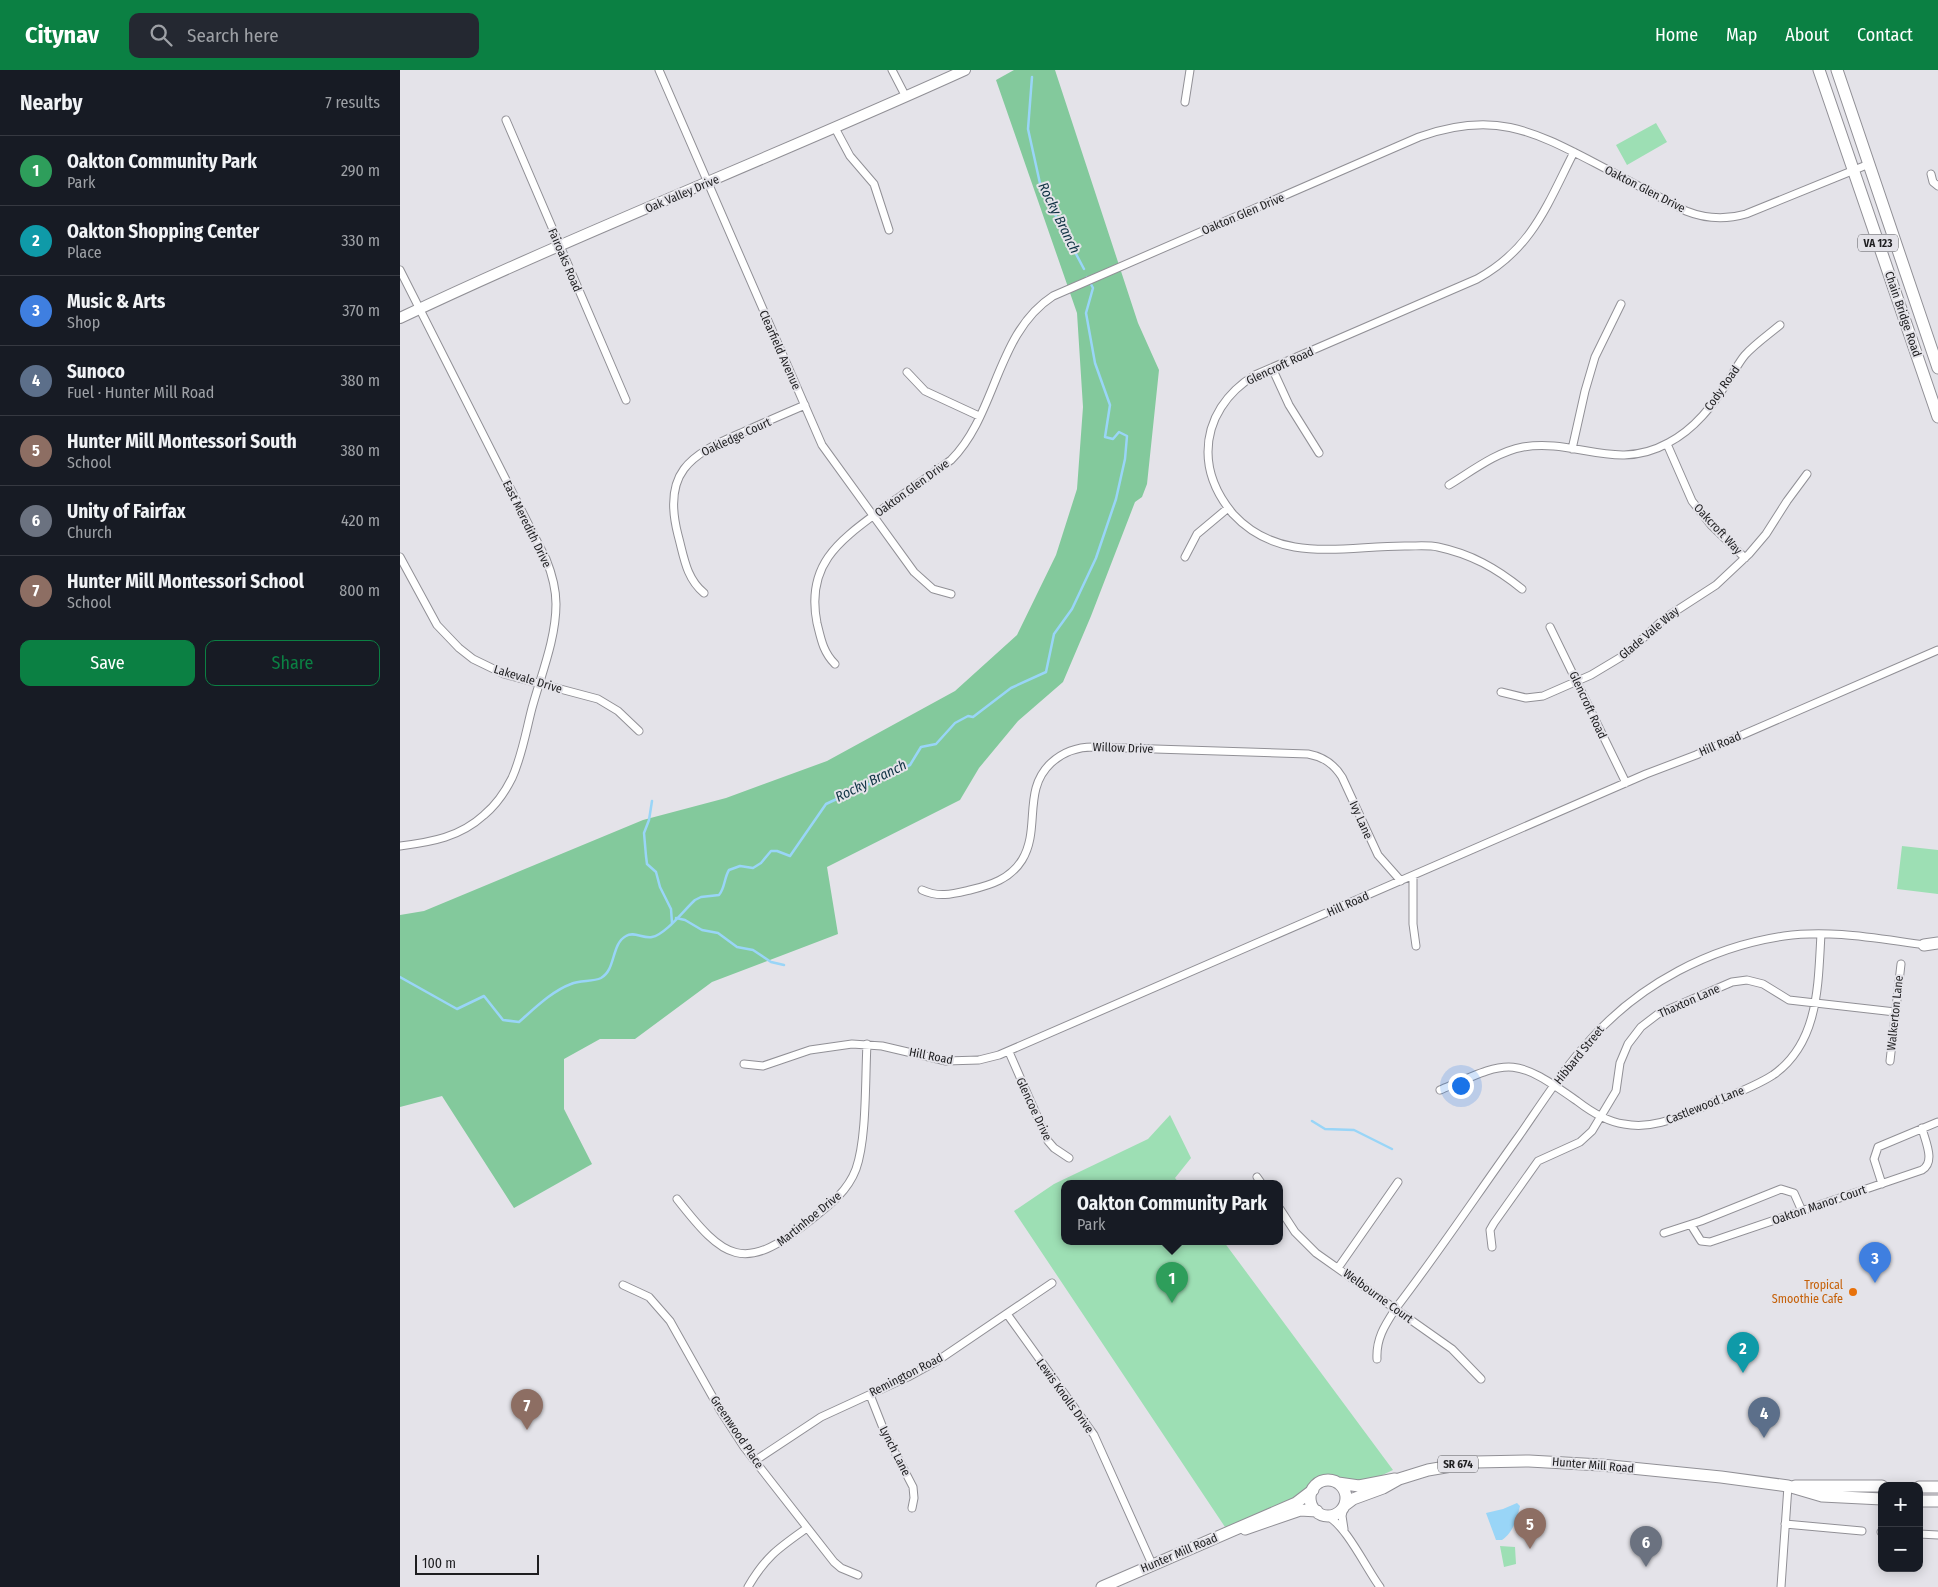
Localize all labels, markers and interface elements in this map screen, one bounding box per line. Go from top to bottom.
search box [129,13,479,58]
text: Citynav [25,21,99,49]
icon: search [147,21,175,49]
text: Search here [187,24,279,47]
text: Home [1655,24,1698,46]
text: Map [1726,24,1757,46]
text: About [1785,24,1829,46]
text: Contact [1857,24,1913,46]
text: Nearby [20,90,82,116]
text: 7 results [325,93,380,112]
text: Oakton Community Park [67,150,257,173]
text: 1 [33,161,39,180]
text: 290 m [341,161,380,180]
street label: Oakton Glen Drive [1602,163,1688,215]
street label: Oak Valley Drive [643,172,721,216]
text: Park [67,173,95,192]
water label: Rocky Branch [1034,180,1084,256]
street label: Oakton Glen Drive [1200,190,1287,238]
text: Oakton Shopping Center [67,220,259,243]
street label: Fairoaks Road [545,226,585,294]
text: 2 [32,231,40,250]
text: 330 m [341,231,380,250]
road number: VA 123 [1858,234,1898,252]
text: Place [67,243,102,262]
street label: Chain Bridge Road [1882,269,1924,359]
text: Music & Arts [67,290,165,313]
text: 3 [32,301,40,320]
text: 370 m [342,301,380,320]
street label: Clearfield Avenue [756,308,804,392]
text: Shop [67,313,100,332]
street label: Glencroft Road [1244,344,1316,388]
text: Sunoco [67,360,125,383]
street label: Cody Road [1701,363,1743,413]
text: 4 [32,371,40,390]
text: 380 m [340,371,380,390]
text: Fuel · Hunter Mill Road [67,383,214,402]
street label: Oakledge Court [699,415,773,459]
text: Hunter Mill Montessori South [67,430,297,453]
text: 5 [32,441,40,460]
text: 380 m [340,441,380,460]
text: School [67,453,111,472]
street label: Oakton Glen Drive [872,456,952,520]
street label: East Meredith Drive [500,478,554,570]
text: Unity of Fairfax [67,500,186,523]
street label: Oakcroft Way [1691,501,1745,558]
text: 6 [32,511,40,530]
text: 420 m [341,511,380,530]
text: Church [67,523,112,542]
text: Hunter Mill Montessori School [67,570,304,593]
text: 7 [33,581,39,600]
text: 800 m [339,581,380,600]
text: School [67,593,111,612]
street label: Glade Vale Way [1616,603,1682,662]
button: Save [20,640,195,686]
button: Share [205,640,380,686]
street label: Lakevale Drive [492,662,564,696]
street label: Glencroft Road [1566,669,1610,741]
street label: Hill Road [1697,729,1743,759]
street label: Willow Drive [1092,740,1154,756]
water label: Rocky Branch [833,756,909,806]
street label: Ivy Lane [1346,799,1376,841]
street label: Hill Road [1325,889,1371,919]
street label: Walkerton Lane [1884,975,1906,1051]
street label: Thaxton Lane [1656,981,1722,1021]
street label: Hibbard Street [1551,1023,1607,1087]
street label: Hill Road [908,1045,954,1067]
your location [1448,1073,1474,1099]
street label: Glencoe Drive [1013,1075,1055,1143]
street label: Castlewood Lane [1664,1083,1746,1127]
popup [1061,1180,1283,1245]
street label: Oakton Manor Court [1770,1182,1868,1228]
street label: Martinhoe Drive [774,1189,844,1249]
text: Oakton Community Park [1077,1192,1267,1215]
text: Park [1077,1215,1105,1234]
pin: 3 [1859,1242,1891,1283]
pin: 1 [1156,1262,1188,1303]
street label: Welbourne Court [1340,1266,1416,1326]
place label: Tropical Smoothie Cafe [1772,1278,1843,1306]
marker: Tropical Smoothie Cafe [1847,1286,1859,1298]
pin: 2 [1727,1332,1759,1373]
street label: Remington Road [867,1350,945,1400]
street label: Lewis Knolls Drive [1033,1356,1097,1436]
pin: 7 [511,1389,543,1430]
street label: Greenwood Place [708,1393,767,1471]
pin: 4 [1748,1397,1780,1438]
street label: Lynch Lane [877,1424,913,1478]
street label: Hunter Mill Road [1551,1454,1635,1476]
road number: SR 674 [1438,1456,1478,1472]
map controls [1878,1482,1923,1572]
button: + [1878,1482,1923,1527]
pin: 5 [1514,1508,1546,1549]
pin: 6 [1630,1526,1662,1567]
button: − [1878,1527,1923,1572]
street label: Hunter Mill Road [1138,1531,1220,1575]
scale bar [415,1552,539,1575]
text: 100 m [422,1555,456,1572]

